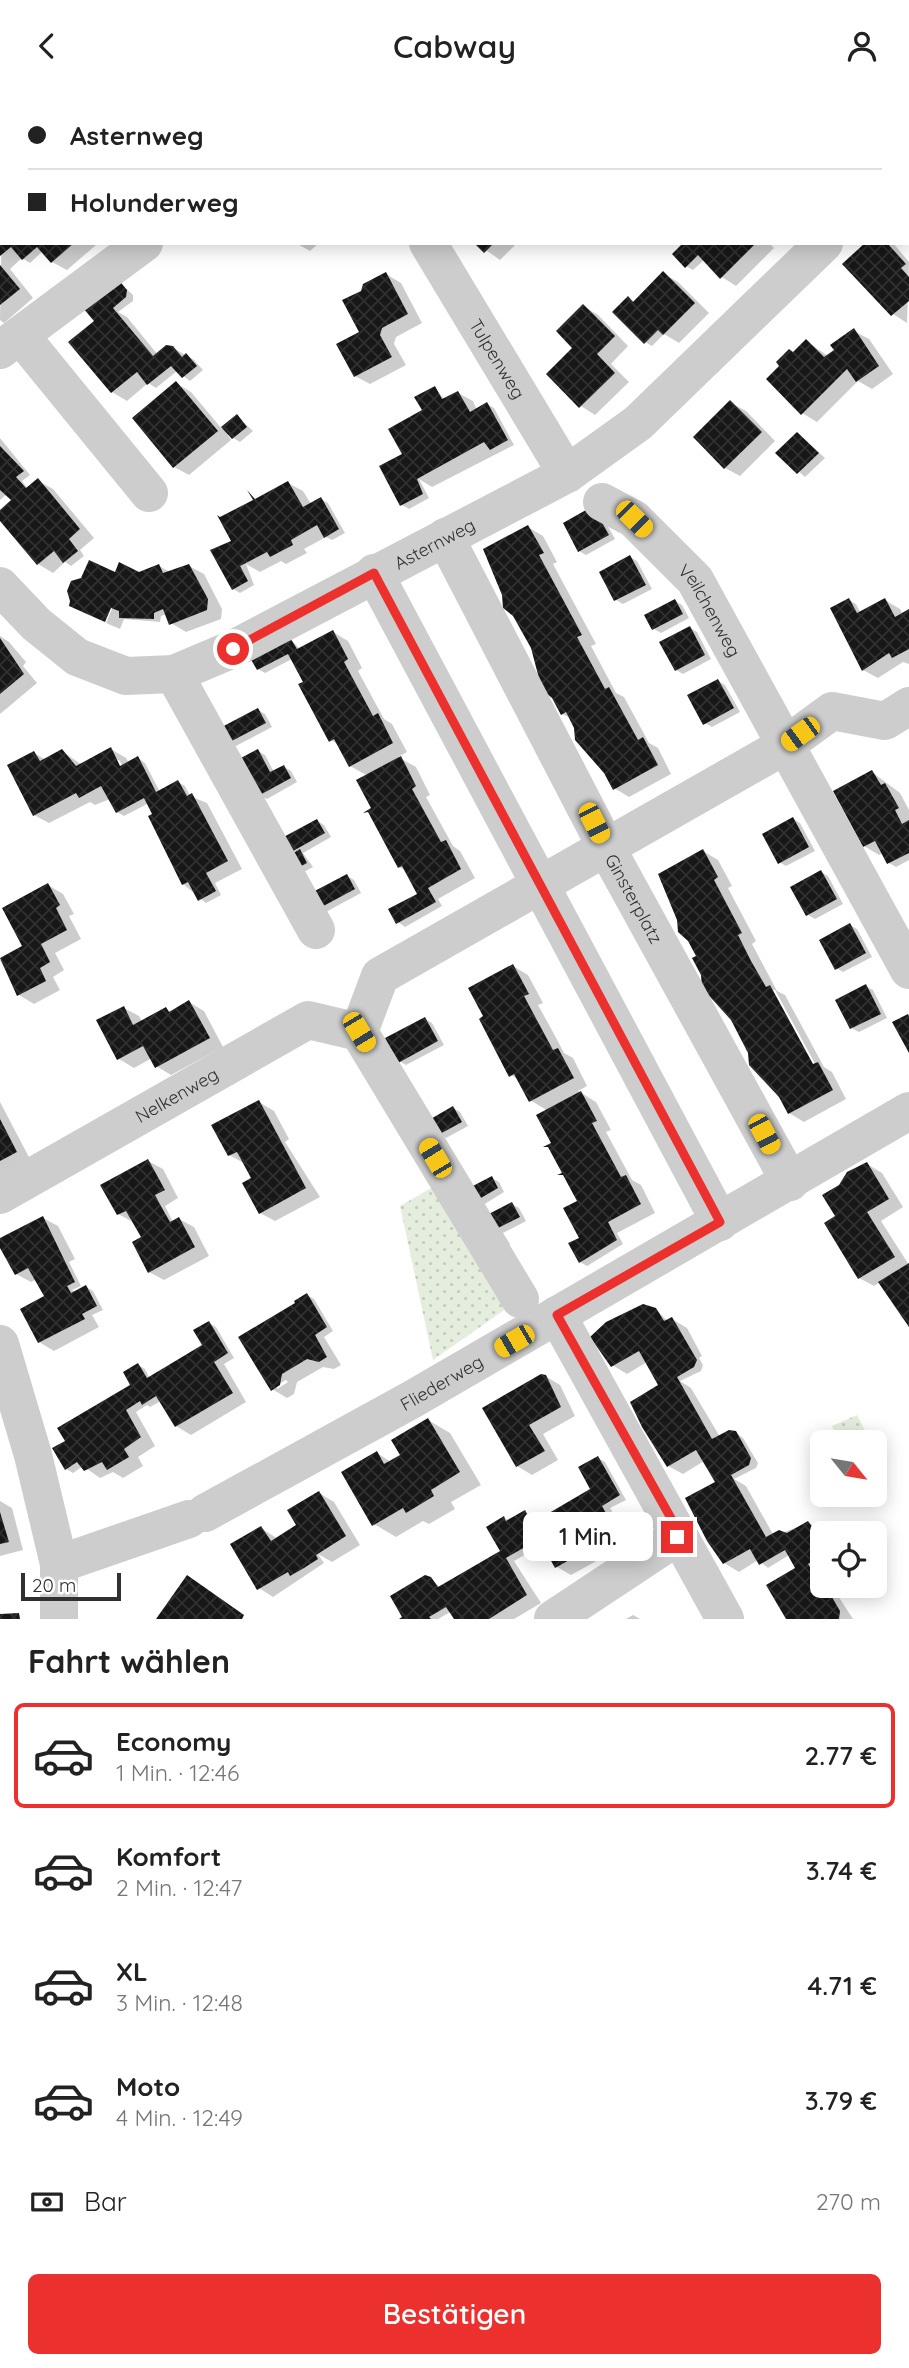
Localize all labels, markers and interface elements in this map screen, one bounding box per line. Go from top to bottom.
text: Cabway [393,26,516,66]
icon: back [28,27,66,65]
icon: person [843,27,881,65]
text: Asternweg [70,119,204,152]
text: Holunderweg [70,186,239,219]
street label: Tulpenweg [465,314,531,403]
car [612,497,657,541]
street label: Asternweg [390,513,479,574]
street label: Veilchenweg [674,559,746,661]
route start [217,633,249,665]
car [777,713,824,755]
car [576,800,613,846]
street label: Ginsterplatz [600,849,668,947]
car [340,1009,379,1055]
street label: Nelkenweg [131,1062,222,1127]
car [745,1111,784,1157]
car [416,1135,455,1181]
car [491,1321,538,1361]
street label: Fliederweg [396,1349,487,1415]
north arrow [810,1430,887,1507]
map controls [810,1430,887,1598]
callout: 1 Min. [523,1513,652,1561]
route end [661,1521,693,1553]
button: locate [810,1521,887,1598]
text: 1 Min. [559,1522,617,1551]
scale bar [21,1570,121,1602]
text: 20 m [32,1573,76,1597]
text: Fahrt wählen [28,1641,230,1681]
icon: car [32,1724,95,1787]
text: Economy [116,1725,231,1758]
text: 2.77 € [805,1739,877,1772]
text: 1 Min. · 12:46 [116,1758,239,1787]
icon: car [32,1839,95,1902]
text: Komfort [116,1840,221,1873]
text: 3.74 € [806,1854,877,1887]
text: 2 Min. · 12:47 [116,1873,242,1902]
icon: car [32,1954,95,2017]
text: XL [116,1955,148,1988]
text: 4.71 € [807,1969,877,2002]
text: 3 Min. · 12:48 [116,1988,243,2017]
icon: car [32,2069,95,2132]
text: Moto [116,2070,180,2103]
text: 3.79 € [805,2084,877,2117]
text: 4 Min. · 12:49 [116,2103,243,2132]
icon: cash [28,2183,66,2221]
text: Bar [84,2185,127,2218]
text: 270 m [816,2187,881,2216]
button: Bestätigen [28,2274,881,2354]

